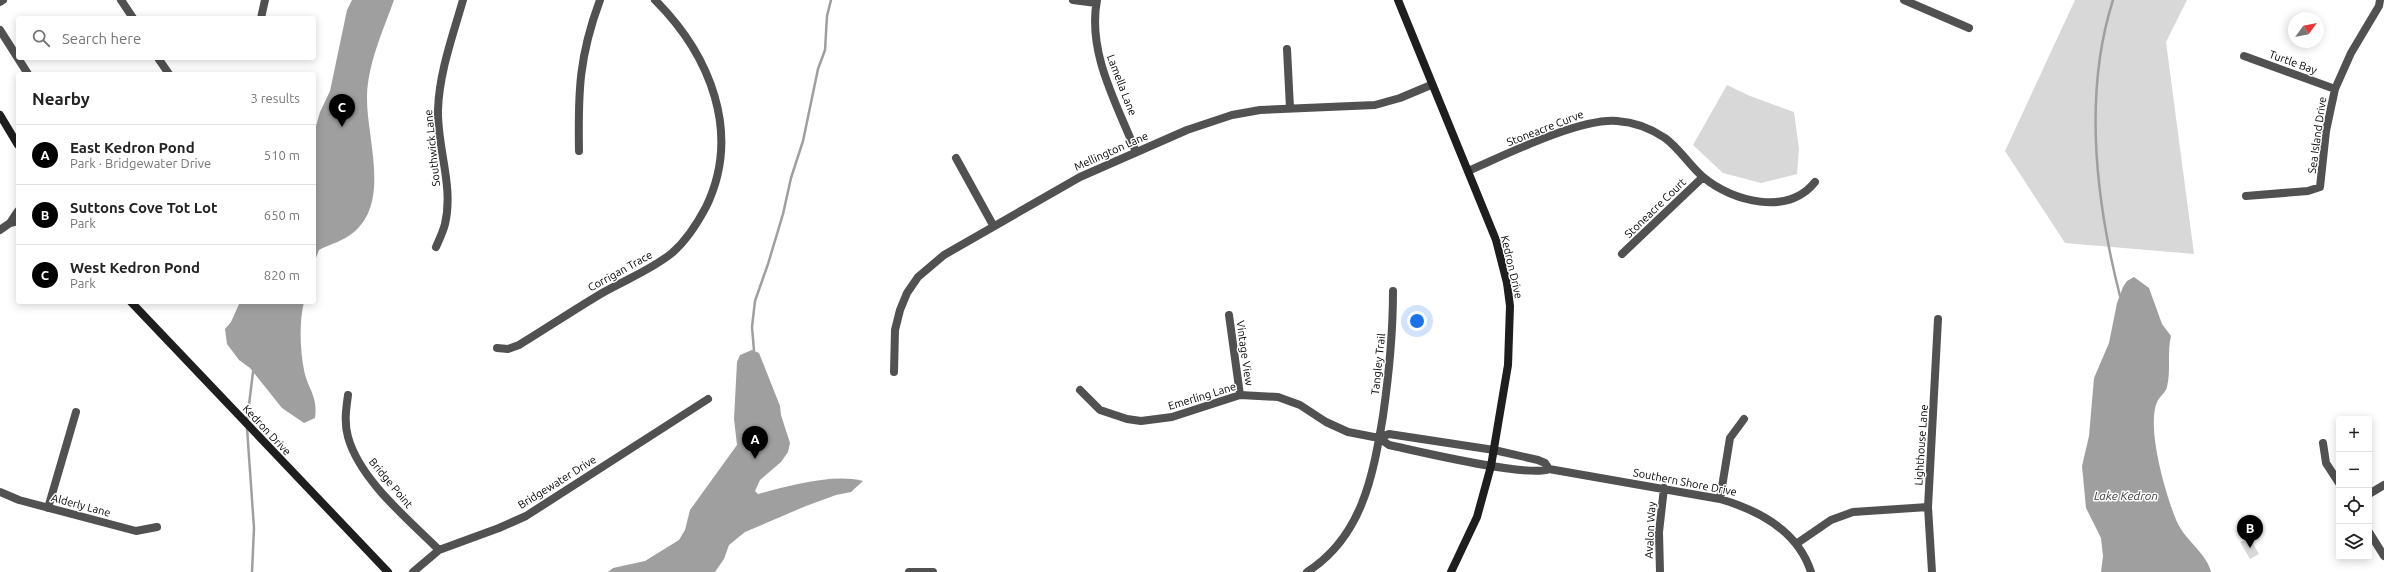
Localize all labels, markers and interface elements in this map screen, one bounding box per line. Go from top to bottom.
north arrow [2288,12,2324,48]
search box [16,16,316,60]
icon: search [30,27,52,49]
text: Search here [62,30,141,47]
street label: Turtle Bay [2267,48,2319,76]
street label: Lamella Lane [1105,53,1139,117]
text: Nearby [32,89,90,108]
text: 3 results [250,91,300,105]
pin: C [329,94,355,127]
street label: Sea Island Drive [2306,96,2328,174]
street label: Stoneacre Curve [1505,108,1585,148]
street label: Southwick Lane [422,109,442,187]
street label: Mellington Lane [1072,129,1150,173]
text: East Kedron Pond [70,139,195,156]
text: A [40,148,50,162]
text: 510 m [264,148,300,162]
text: Park · Bridgewater Drive [70,156,211,170]
street label: Stoneacre Court [1622,175,1689,240]
text: Suttons Cove Tot Lot [70,199,218,216]
text: B [41,208,49,222]
text: 650 m [264,208,300,222]
text: Park [70,216,96,230]
street label: Kedron Drive [1499,234,1525,300]
street label: Corrigan Trace [586,248,654,294]
text: West Kedron Pond [70,259,200,276]
text: C [41,268,49,282]
text: 820 m [264,268,300,282]
text: Park [70,276,96,290]
your location [1407,311,1427,331]
street label: Vintage View [1234,320,1256,387]
street label: Tangley Trail [1369,333,1387,395]
street label: Emerling Lane [1167,380,1237,412]
street label: Kedron Drive [241,402,293,458]
street label: Lighthouse Lane [1912,404,1930,486]
map controls [2336,416,2372,560]
button: + [2336,416,2372,452]
pin: A [742,426,768,459]
button: − [2336,452,2372,488]
street label: Bridgewater Drive [516,453,598,511]
street label: Bridge Point [367,456,416,511]
street label: Southern Shore Drive [1632,466,1738,498]
button: locate [2336,488,2372,524]
water label: Lake Kedron [2094,489,2158,502]
street label: Alderly Lane [50,491,112,519]
street label: Avalon Way [1643,501,1658,559]
pin: B [2237,515,2263,548]
button: layers [2336,524,2372,560]

